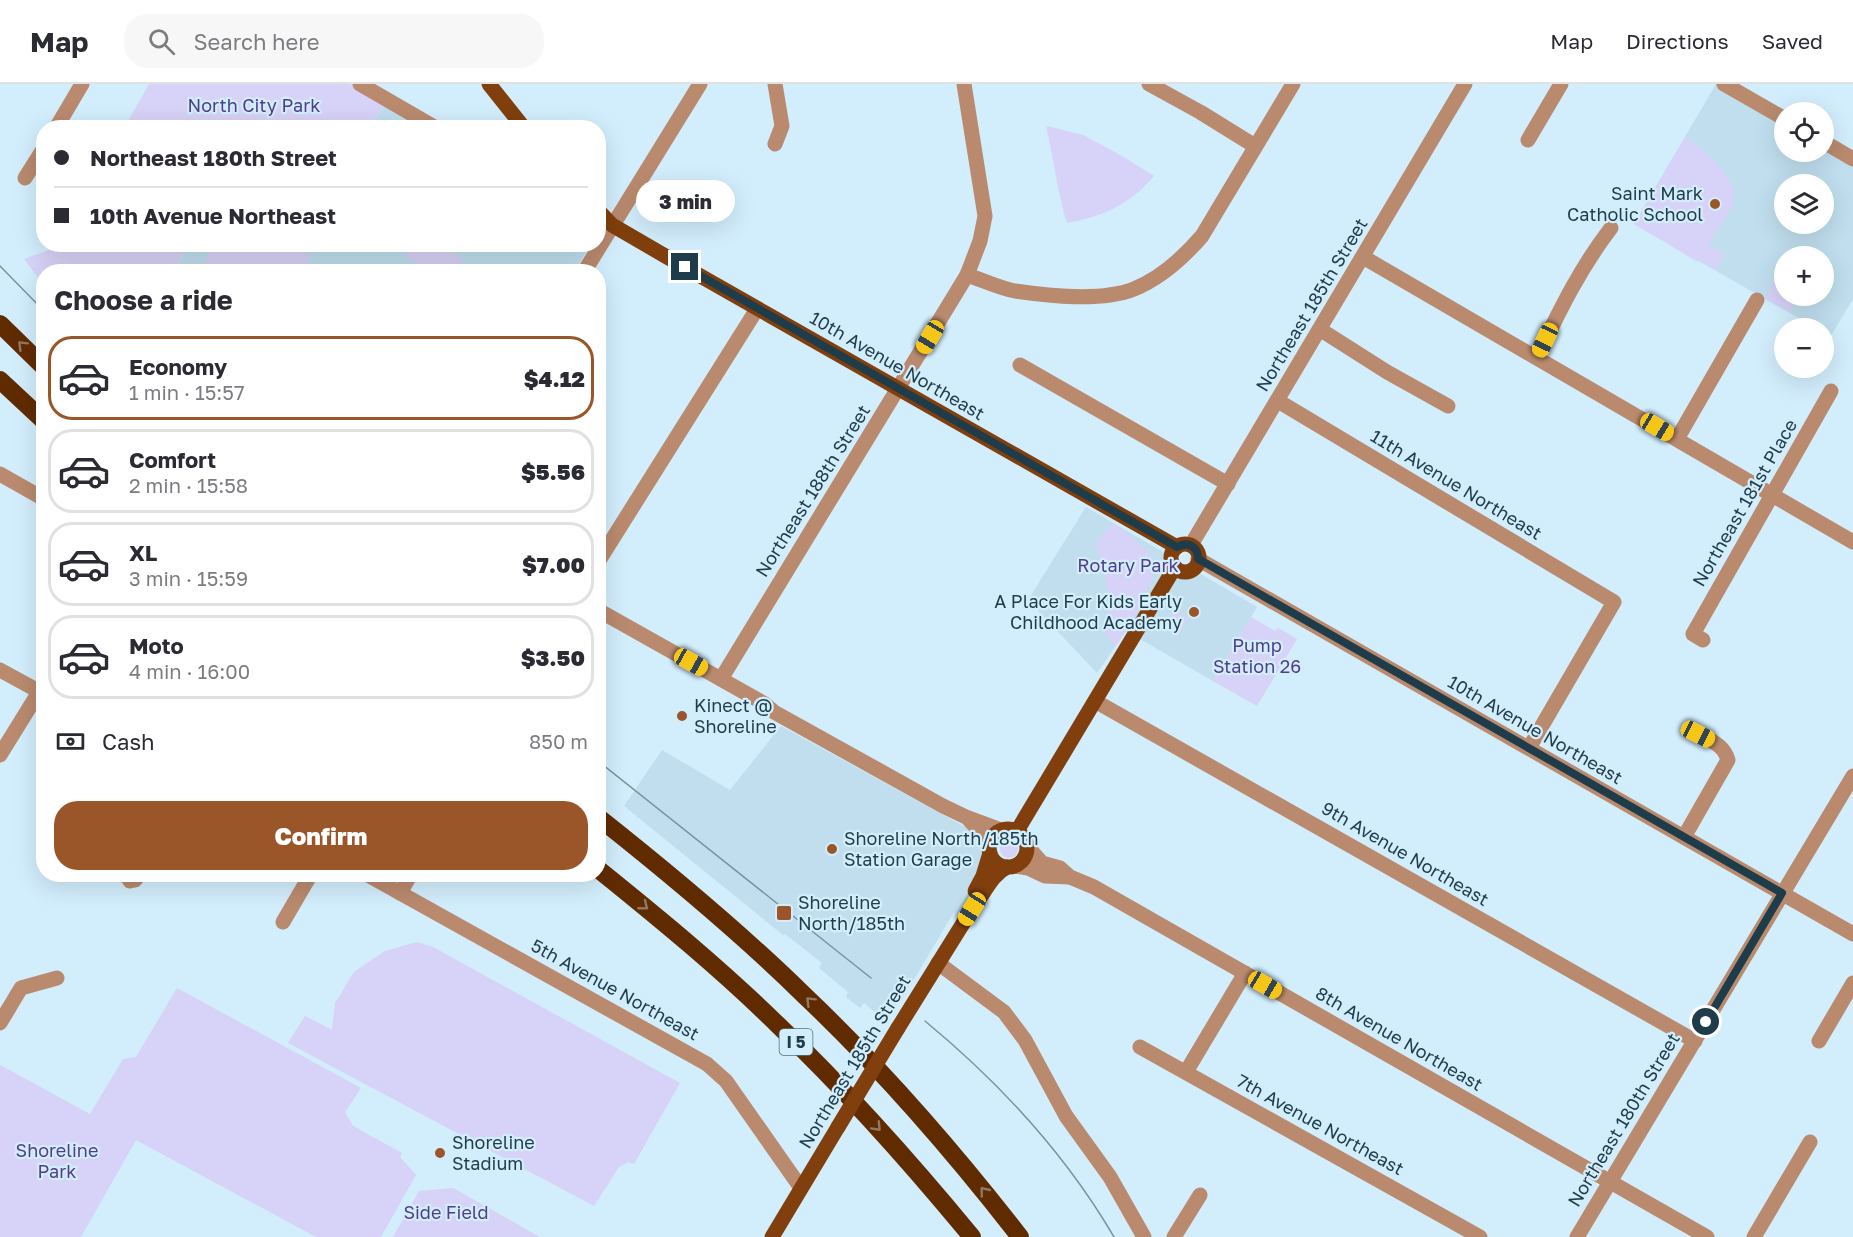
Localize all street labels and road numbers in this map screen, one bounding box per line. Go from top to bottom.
street label: Northeast 185th Street [1251,214,1372,395]
street label: 10th Avenue Northeast [806,306,989,424]
street label: Northeast 188th Street [750,400,874,581]
street label: Northeast 181st Place [1687,415,1801,590]
street label: 11th Avenue Northeast [1367,424,1546,544]
street label: 10th Avenue Northeast [1444,670,1627,788]
street label: 9th Avenue Northeast [1318,796,1493,910]
street label: 5th Avenue Northeast [528,934,703,1044]
street label: Northeast 185th Street [794,971,915,1152]
street label: 8th Avenue Northeast [1312,981,1487,1095]
road number: I 5 [780,1029,812,1055]
street label: Northeast 180th Street [1562,1029,1684,1210]
street label: 7th Avenue Northeast [1233,1069,1408,1179]

